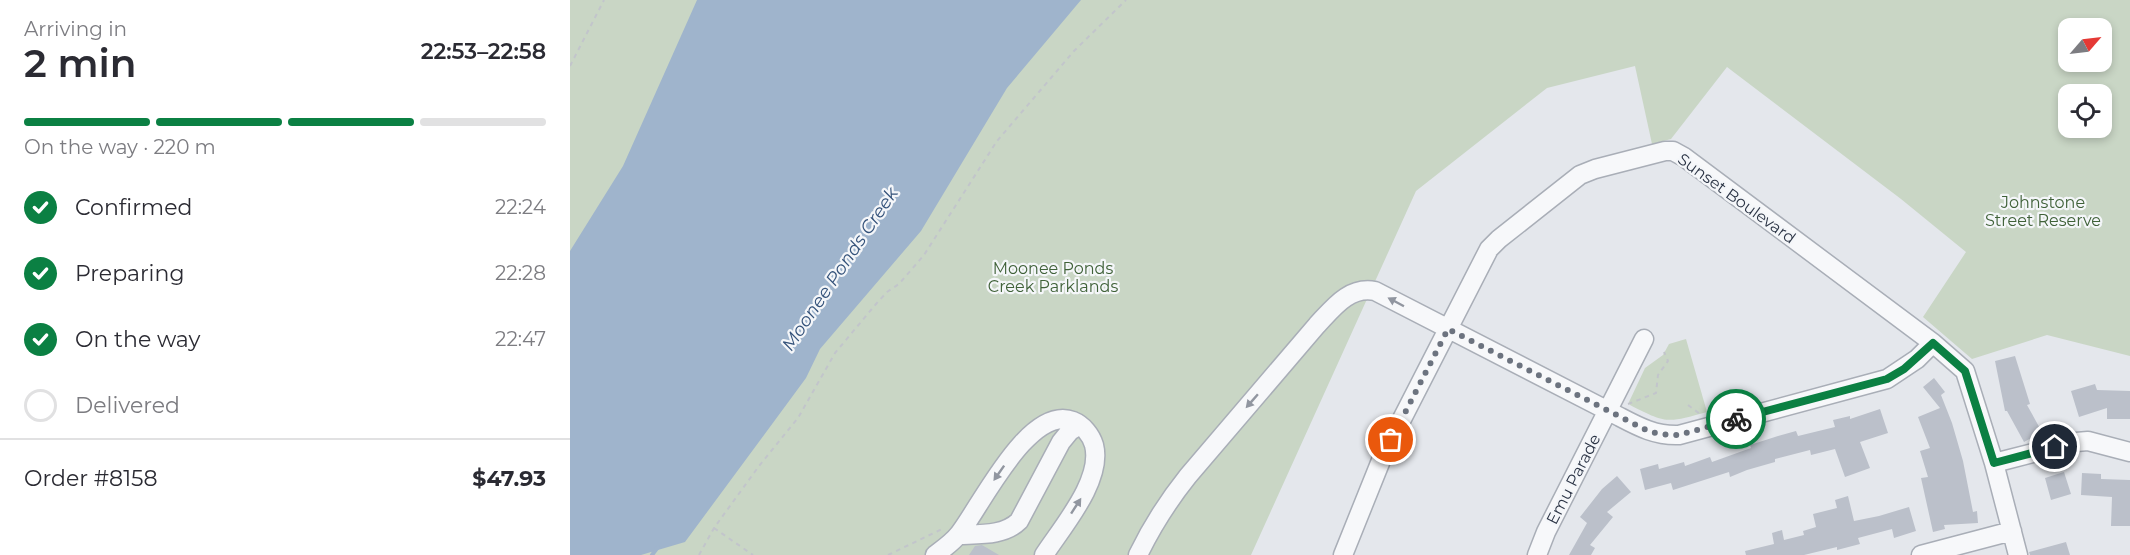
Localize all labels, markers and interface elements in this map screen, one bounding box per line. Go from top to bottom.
text: Arriving in [24,17,127,41]
north arrow [2058,18,2112,72]
map controls [2058,18,2112,138]
text: 22:53–22:58 [421,38,546,65]
text: 2 min [24,39,137,87]
button: locate [2058,84,2112,138]
text: On the way · 220 m [24,135,216,159]
street label: Sunset Boulevard [1674,149,1799,248]
water label: Moonee Ponds Creek [777,182,904,355]
icon: check [24,191,57,224]
park label: Johnstone Street Reserve [1985,193,2101,230]
text: Confirmed [75,194,192,221]
text: 22:24 [495,195,546,219]
icon: check [24,257,57,290]
park label: Moonee Ponds Creek Parklands [988,259,1118,296]
text: Preparing [75,260,184,287]
text: 22:28 [495,261,546,285]
one-way arrow [1387,297,1404,307]
icon: check [24,323,57,356]
text: On the way [75,326,200,353]
text: 22:47 [495,327,546,351]
courier [1706,389,1766,449]
text: Delivered [75,392,180,419]
one-way arrow [1246,393,1259,408]
icon: bike [1720,403,1753,436]
pin [1365,414,1416,465]
pin [2029,421,2080,472]
icon: bag [1374,423,1407,456]
icon: home [2038,430,2071,463]
street label: Emu Parade [1543,431,1604,528]
text: Order #8158 [24,465,158,492]
text: $47.93 [472,465,546,492]
one-way arrow [993,465,1005,481]
one-way arrow [1070,498,1081,514]

